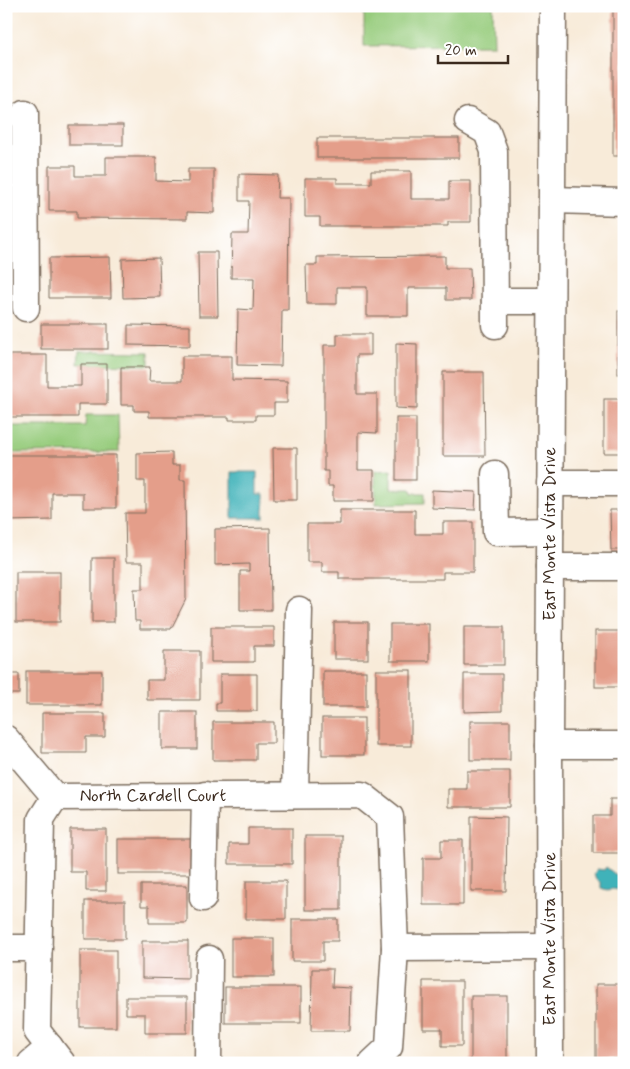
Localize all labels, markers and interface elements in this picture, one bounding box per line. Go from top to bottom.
scale bar [438,32,508,64]
text: 20 m [445,41,477,61]
street label: East Monte Vista Drive [538,447,562,621]
street label: North Cardell Court [80,784,227,808]
street label: East Monte Vista Drive [538,852,562,1026]

